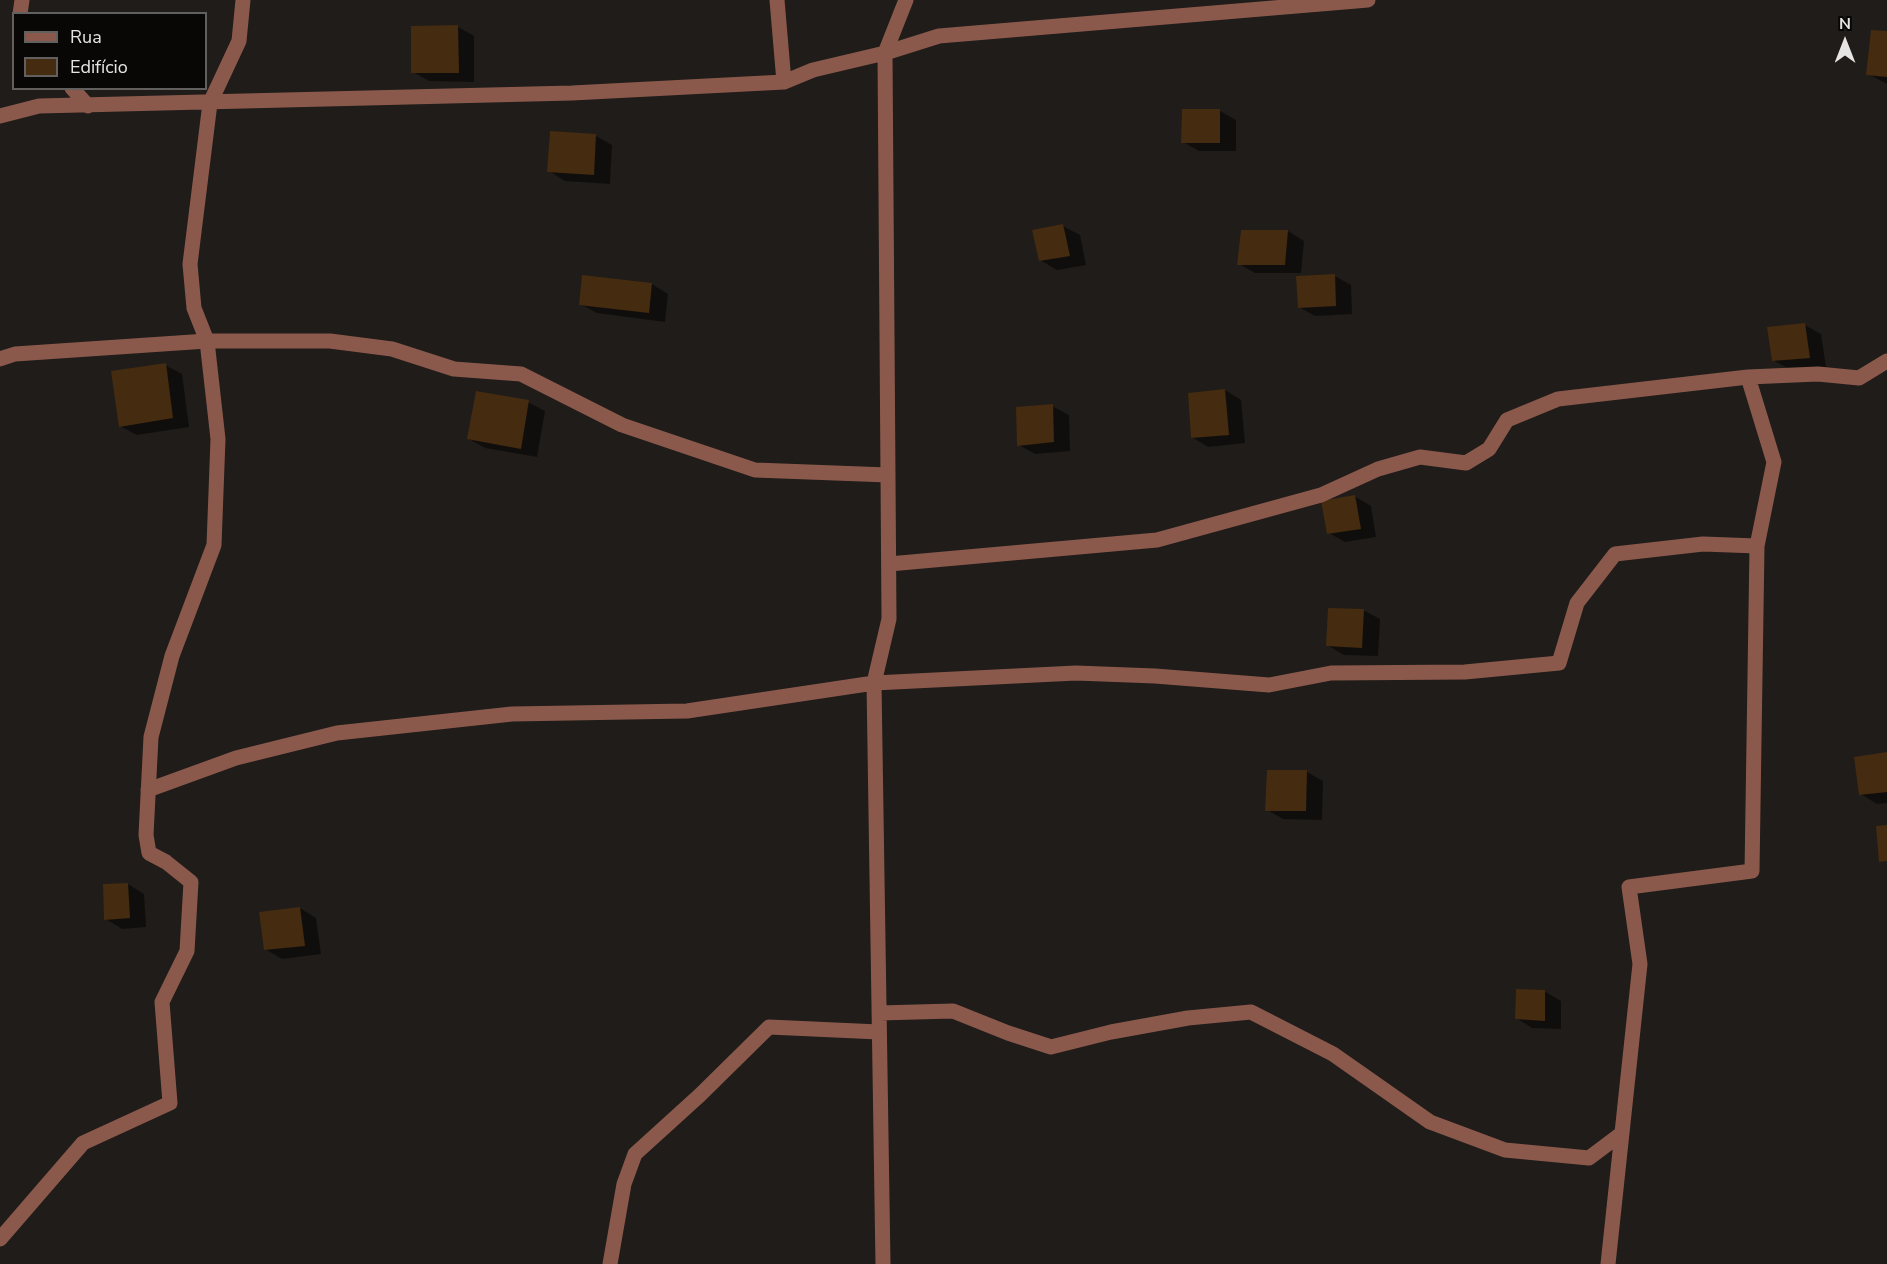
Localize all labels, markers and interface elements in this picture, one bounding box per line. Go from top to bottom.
legend [12,12,207,90]
north arrow [1815,12,1875,72]
text: N [1839,13,1851,35]
text: Rua [70,25,102,49]
text: Edifício [70,55,128,79]

